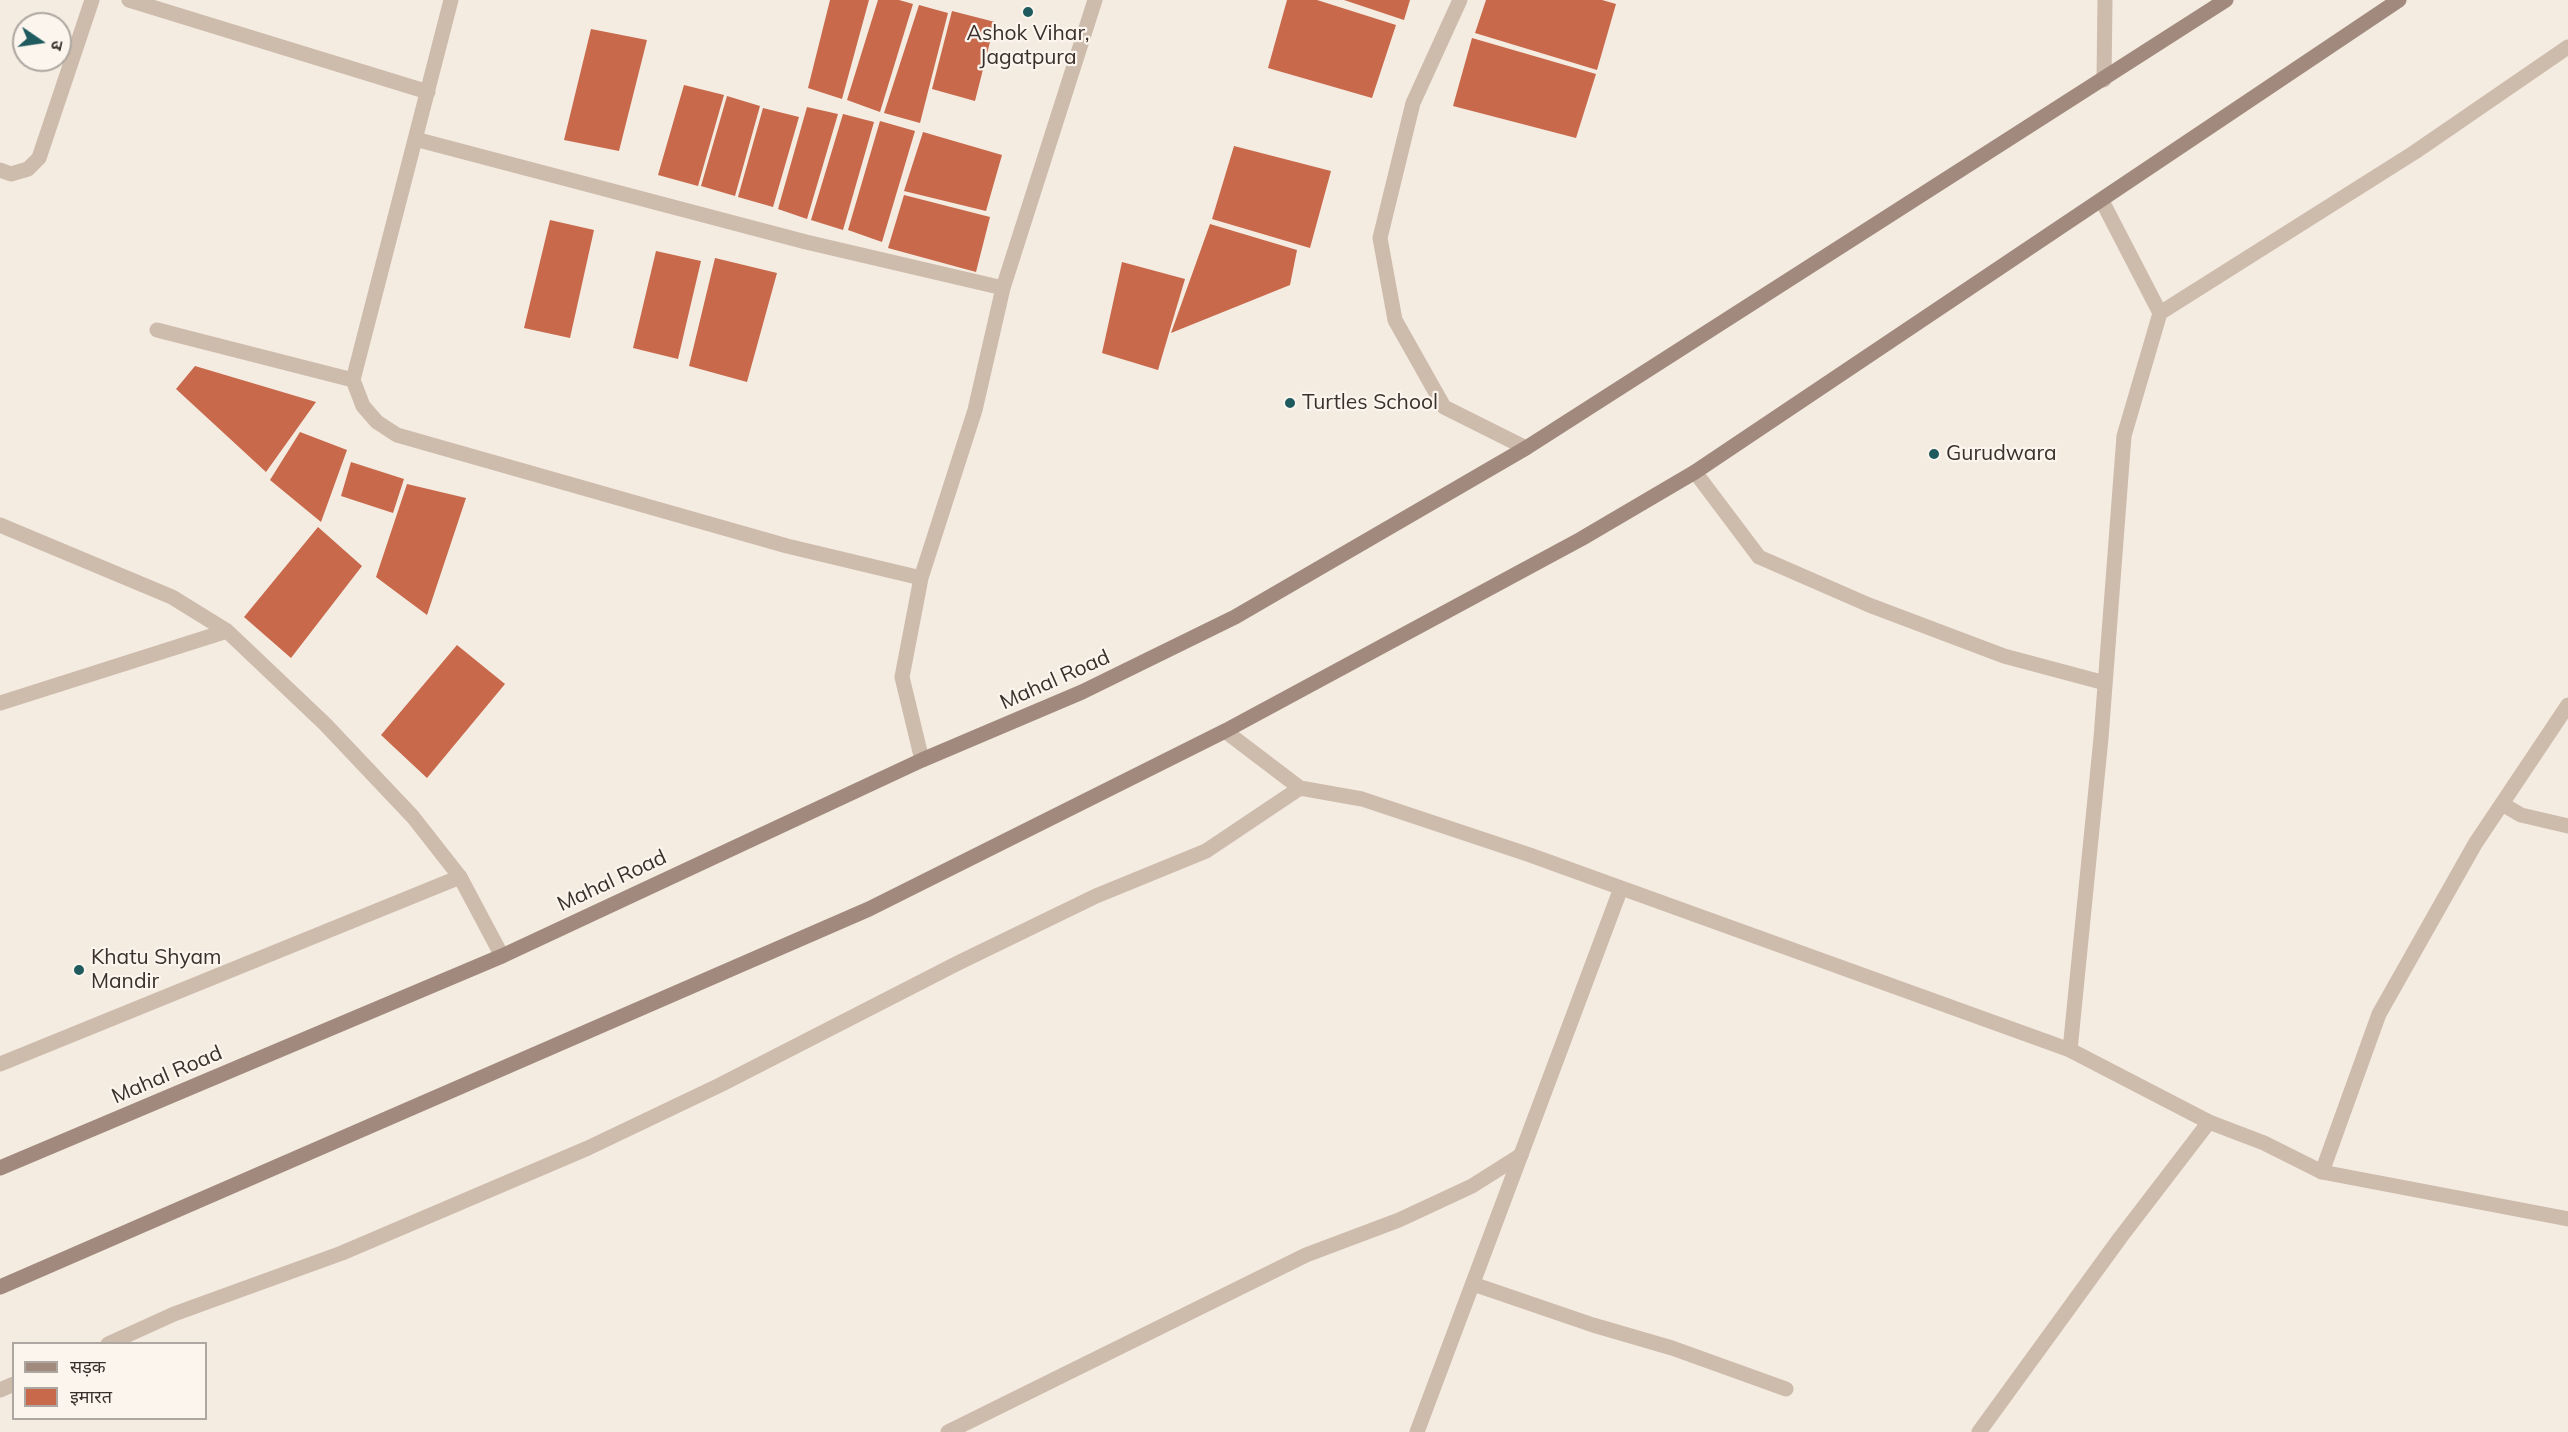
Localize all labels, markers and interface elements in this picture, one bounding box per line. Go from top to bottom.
marker: Ashok Vihar, Jagatpura [1021,5,1035,19]
north arrow [12,12,72,72]
place label: Ashok Vihar, Jagatpura [967,21,1089,71]
text: उ [47,39,68,52]
place label: Turtles School [1302,390,1438,416]
marker: Turtles School [1283,396,1297,410]
place label: Gurudwara [1946,441,2057,467]
marker: Gurudwara [1927,447,1941,461]
street label: Mahal Road [996,645,1114,715]
street label: Mahal Road [553,845,671,917]
place label: Khatu Shyam Mandir [91,945,221,995]
marker: Khatu Shyam Mandir [72,963,86,977]
street label: Mahal Road [108,1040,226,1110]
legend [12,1342,207,1420]
text: सड़क [70,1355,106,1378]
text: इमारत [70,1385,112,1408]

